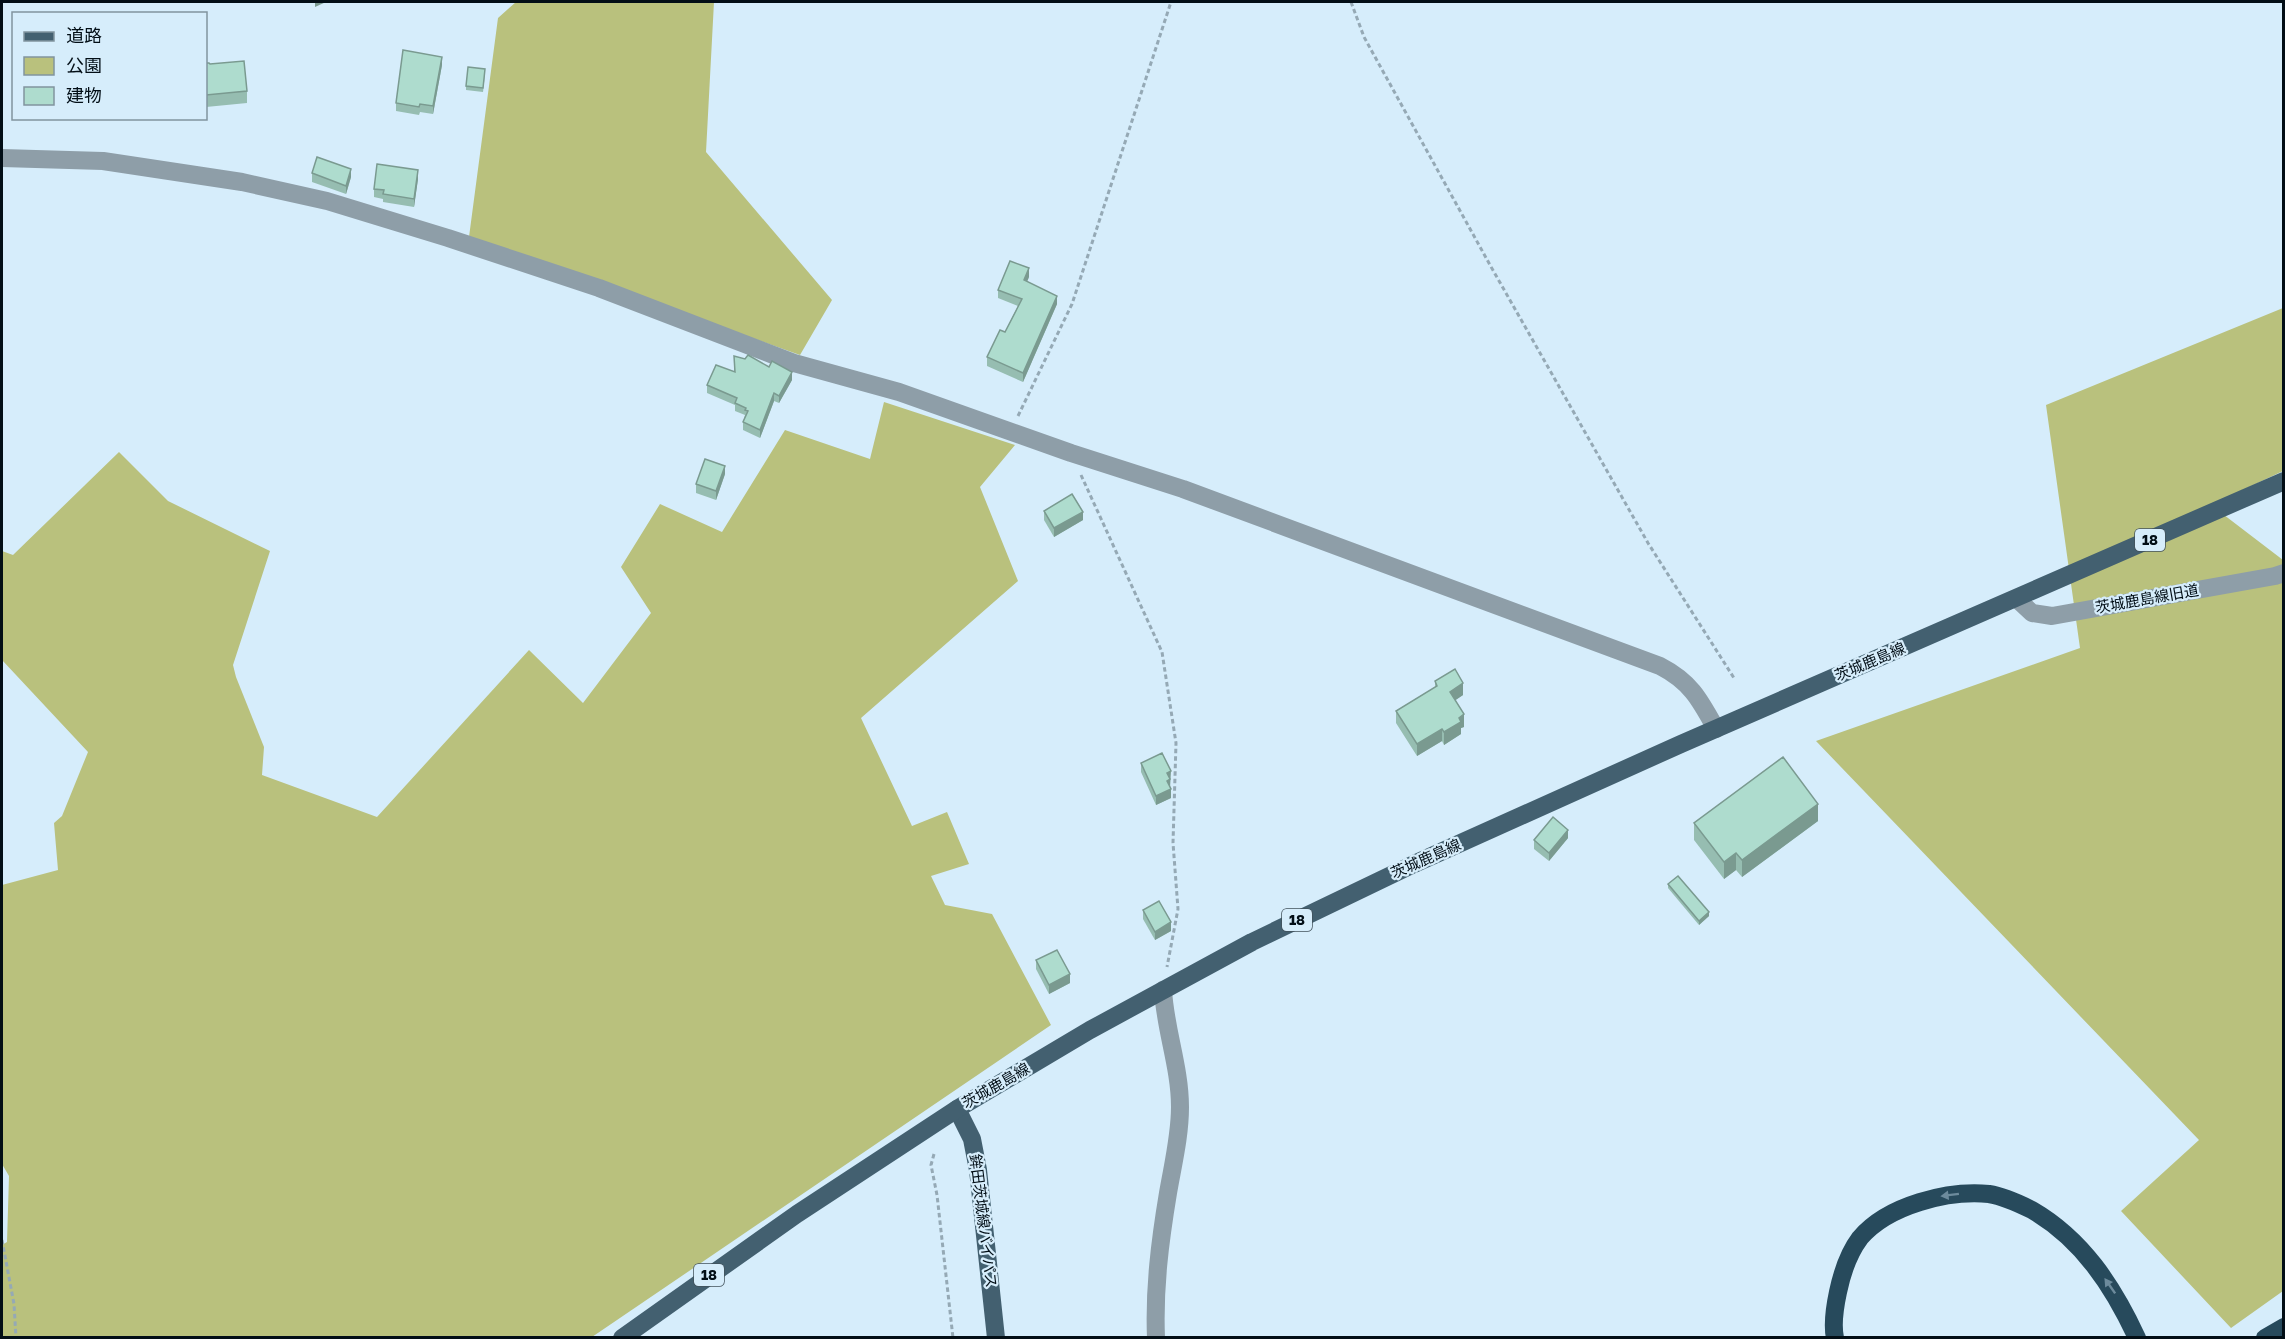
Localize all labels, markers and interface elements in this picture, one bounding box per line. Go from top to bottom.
legend [12,12,207,120]
text: 道路 [66,24,102,46]
text: 公園 [66,54,102,76]
text: 建物 [66,84,102,106]
road number: 18 [2135,529,2165,551]
street label: 茨城鹿島線旧道 [2094,580,2200,616]
street label: 茨城鹿島線 [1832,638,1908,684]
street label: 茨城鹿島線 [1388,835,1464,882]
road number: 18 [1282,909,1312,931]
street label: 茨城鹿島線 [959,1059,1032,1112]
street label: 鉾田茨城線バイパス [967,1153,1001,1289]
one-way arrow [1940,1191,1959,1200]
road number: 18 [694,1264,724,1286]
one-way arrow [2104,1278,2116,1294]

